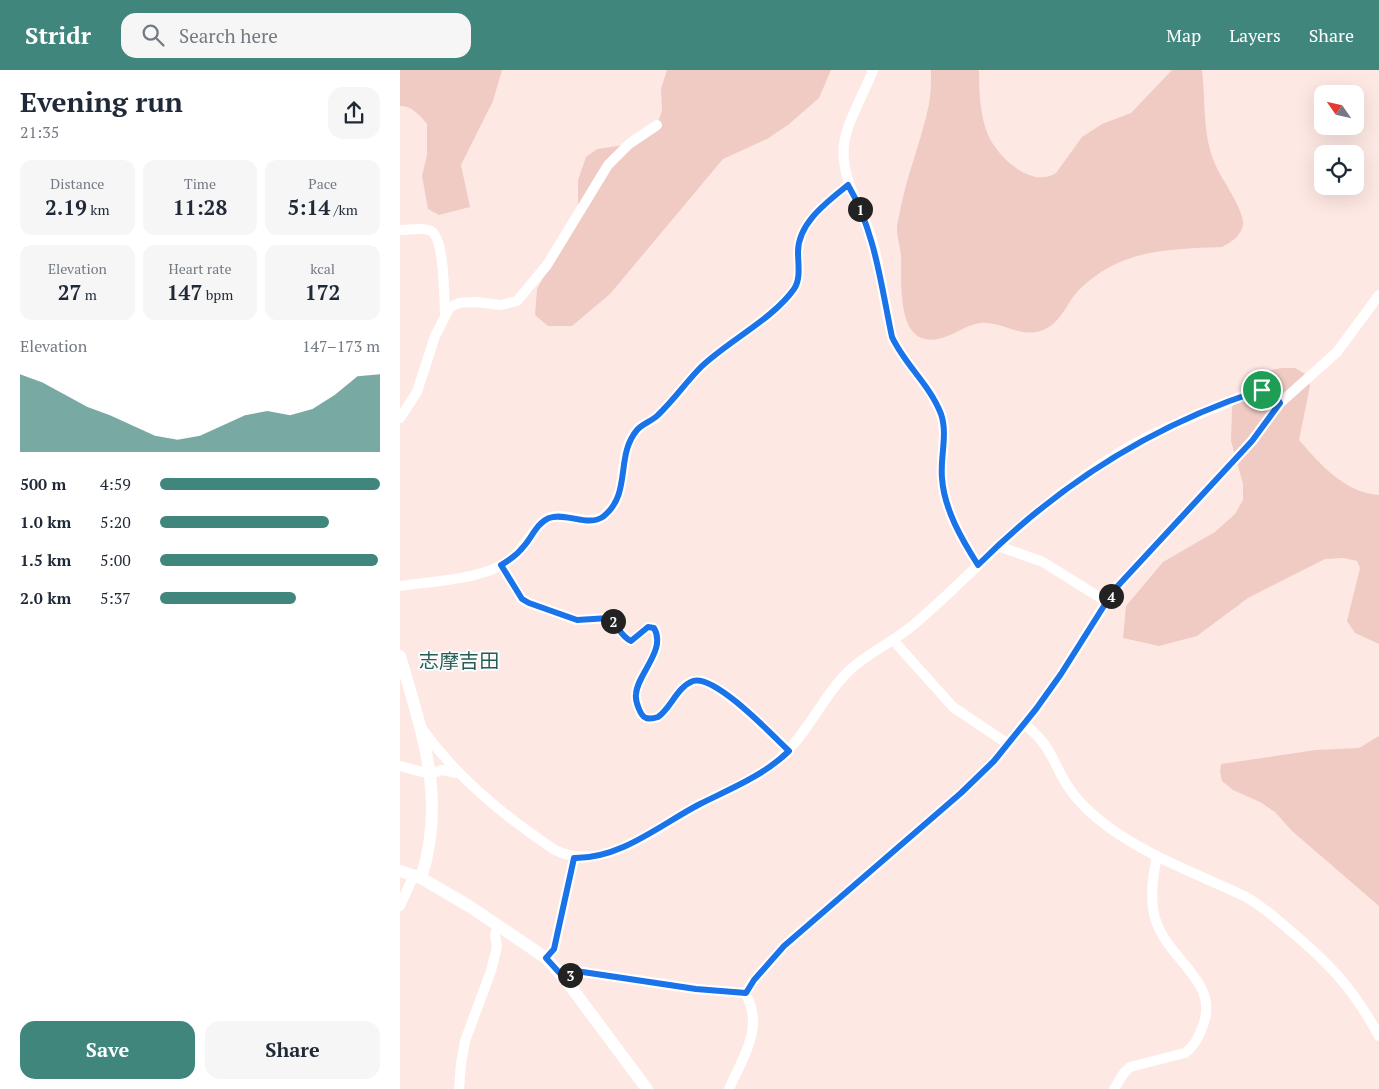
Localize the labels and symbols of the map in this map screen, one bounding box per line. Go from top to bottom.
north arrow [1314,85,1364,135]
pin: 1 [848,196,872,222]
pin [1241,369,1283,411]
pin: 4 [1098,584,1124,608]
pin: 2 [600,608,626,634]
district label: 志摩吉田 [419,647,499,674]
pin: 3 [558,962,582,988]

